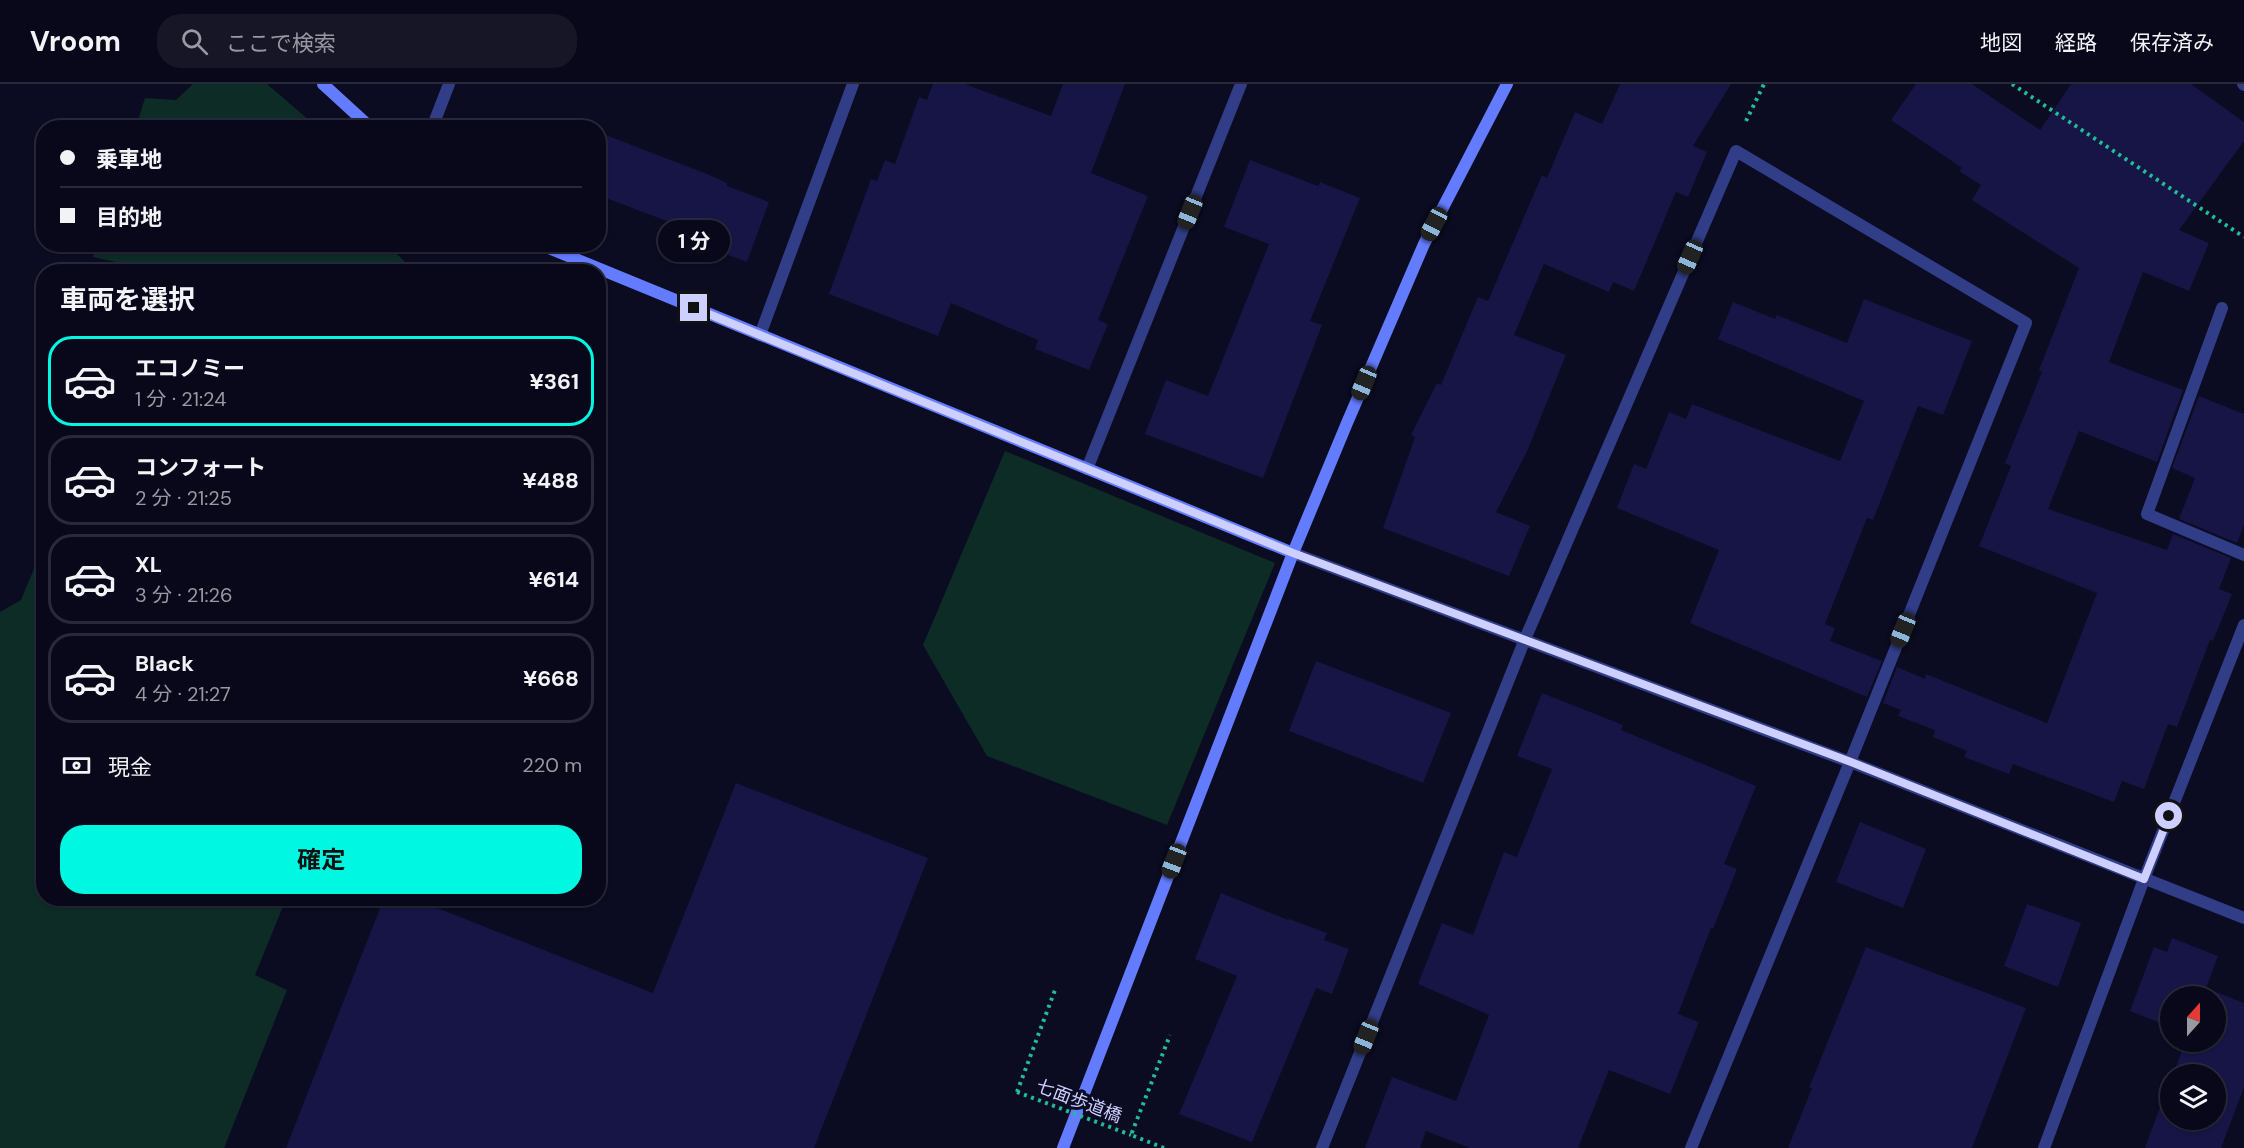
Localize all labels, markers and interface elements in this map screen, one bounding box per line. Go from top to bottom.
search box [157,14,577,68]
text: Vroom [30,23,121,60]
icon: search [178,25,211,58]
text: ここで検索 [226,29,336,58]
text: 地図 [1980,29,2022,57]
text: 経路 [2055,29,2097,57]
text: 保存済み [2130,29,2214,57]
text: 乗車地 [96,145,162,174]
car [1175,192,1205,232]
text: 目的地 [96,203,162,232]
car [1418,204,1450,244]
callout: 1 分 [658,221,730,263]
text: 1 分 [678,228,710,254]
car [1674,237,1706,277]
text: 車両を選択 [60,282,195,317]
route end [680,294,707,321]
icon: car [63,354,117,408]
text: エコノミー [135,354,245,383]
car [1349,363,1379,403]
text: ¥361 [529,367,579,396]
text: 1 分 · 21:24 [135,386,226,412]
icon: car [63,453,117,507]
text: コンフォート [135,453,266,482]
text: ¥488 [523,466,579,495]
text: 2 分 · 21:25 [135,485,232,511]
text: XL [135,550,162,579]
icon: car [63,552,117,606]
text: ¥614 [528,565,579,594]
text: 3 分 · 21:26 [135,582,233,608]
car [1888,610,1918,650]
text: Black [135,649,194,678]
icon: car [63,651,117,705]
text: ¥668 [523,664,579,693]
text: 4 分 · 21:27 [135,681,231,707]
icon: cash [60,749,93,782]
text: 220 m [522,752,582,778]
text: 現金 [108,753,152,782]
route start [2155,802,2182,829]
button: 確定 [60,825,582,894]
car [1159,841,1189,881]
north arrow [2160,986,2226,1052]
map controls [2160,986,2226,1130]
car [1351,1017,1381,1057]
button: layers [2160,1064,2226,1130]
street label: 七面歩道橋 [1033,1074,1125,1128]

